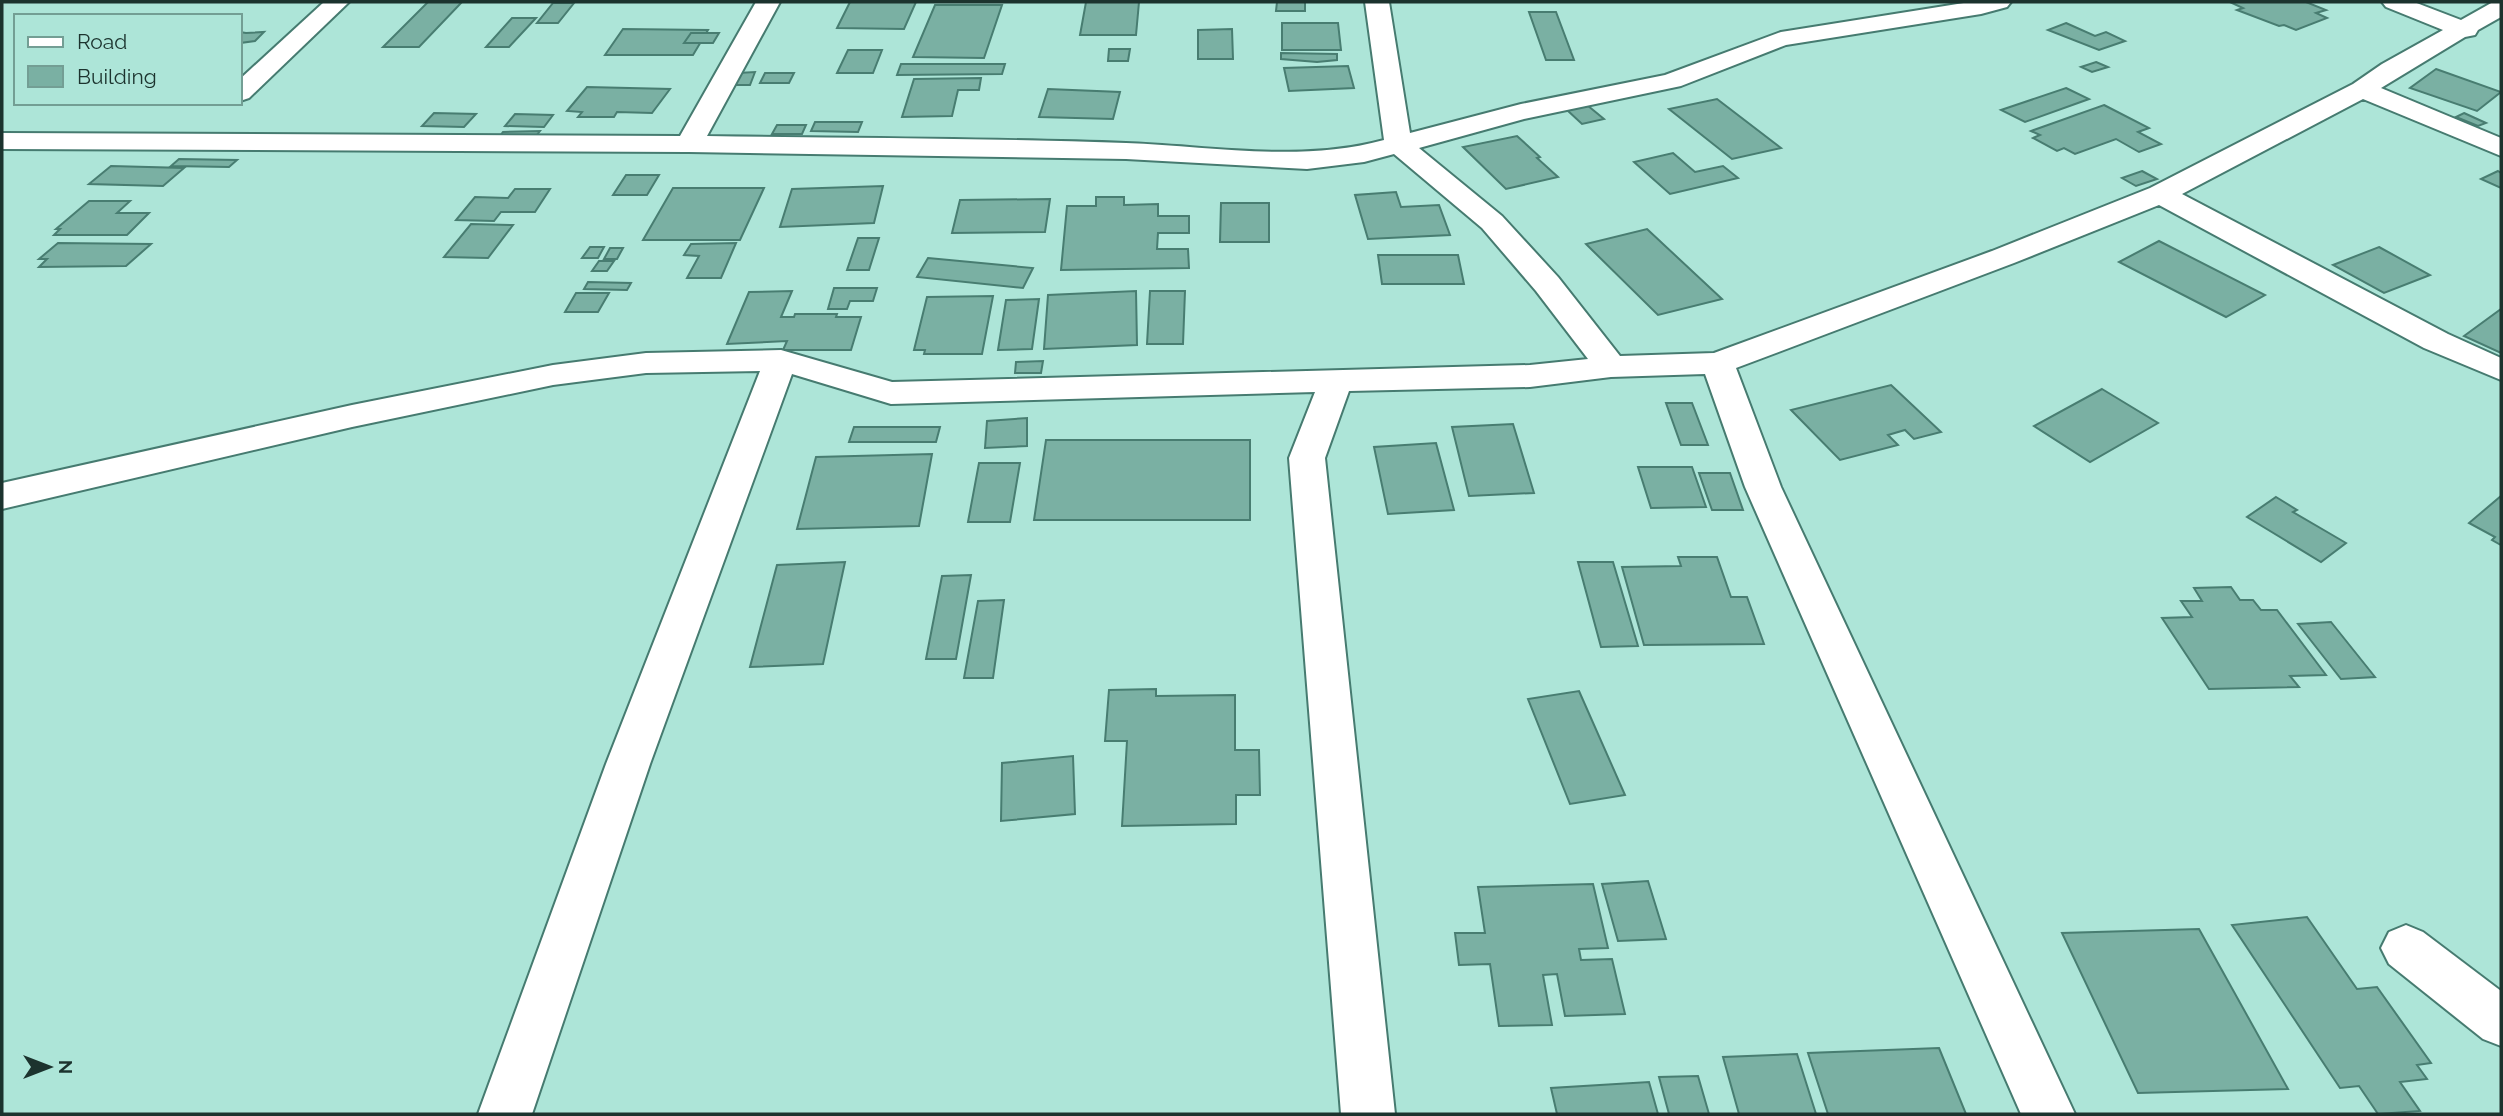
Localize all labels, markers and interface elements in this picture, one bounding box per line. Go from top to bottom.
legend [14,14,242,105]
text: Road [77,29,127,54]
text: Building [77,64,157,89]
north arrow [14,1032,84,1102]
text: N [55,1060,77,1074]

